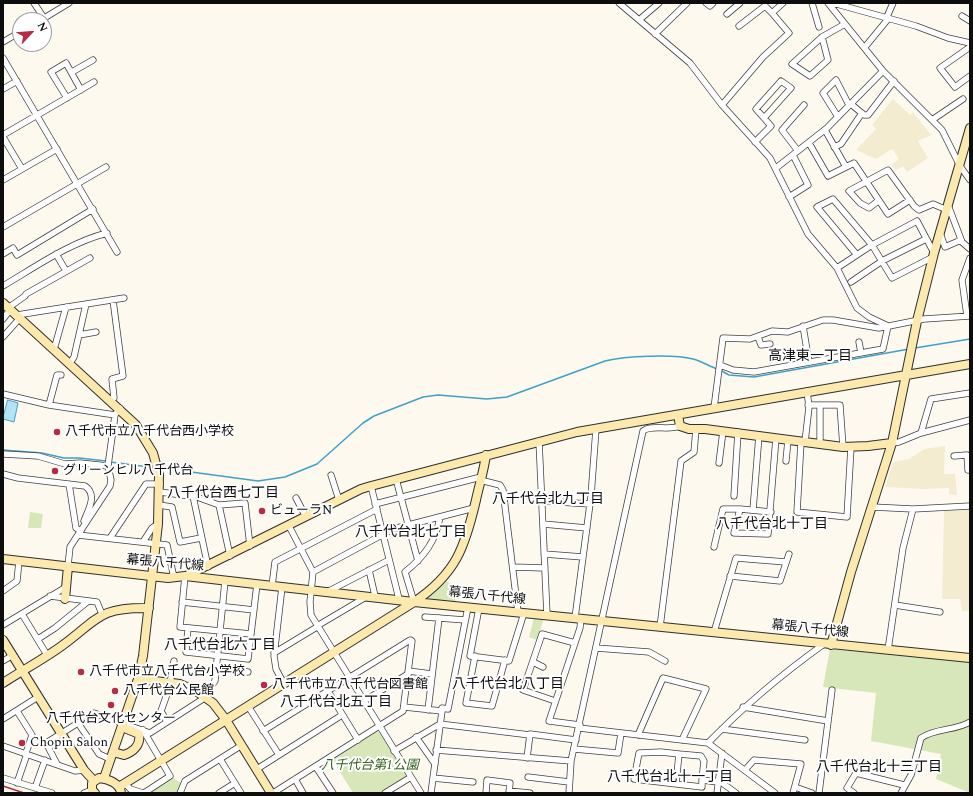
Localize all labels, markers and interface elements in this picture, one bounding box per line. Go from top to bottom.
north arrow [12,12,52,52]
text: N [33,19,52,35]
district label: 高津東一丁目 [768,349,852,365]
place label: 八千代市立八千代台西小学校 [65,424,234,440]
marker: 八千代市立八千代台西小学校 [52,427,62,437]
place label: グリーンヒル八千代台 [63,463,193,479]
marker: グリーンヒル八千代台 [50,466,60,476]
district label: 八千代台西七丁目 [167,486,279,502]
district label: 八千代台北九丁目 [492,492,604,508]
place label: ビューラN [270,503,332,519]
marker: ビューラN [257,506,267,516]
district label: 八千代台北十丁目 [716,517,828,533]
district label: 八千代台北七丁目 [355,525,467,541]
street label: 幕張八千代線 [125,553,205,575]
street label: 幕張八千代線 [447,585,527,609]
street label: 幕張八千代線 [770,618,850,642]
district label: 八千代台北六丁目 [164,638,276,654]
place label: 八千代市立八千代台小学校 [89,664,245,680]
marker: 八千代市立八千代台小学校 [76,667,86,677]
place label: 八千代市立八千代台図書館 [272,677,428,693]
district label: 八千代台北八丁目 [452,677,564,693]
marker: 八千代市立八千代台図書館 [259,680,269,690]
place label: 八千代台公民館 [123,683,214,699]
marker: 八千代台公民館 [110,686,120,696]
district label: 八千代台北五丁目 [280,695,392,711]
marker: 八千代台文化センター [106,700,116,710]
place label: 八千代台文化センター [46,711,176,727]
place label: Chopin Salon [30,735,108,751]
marker: Chopin Salon [17,738,27,748]
park label: 八千代台第1公園 [321,758,419,774]
district label: 八千代台北十三丁目 [816,760,942,776]
district label: 八千代台北十一丁目 [607,770,733,786]

